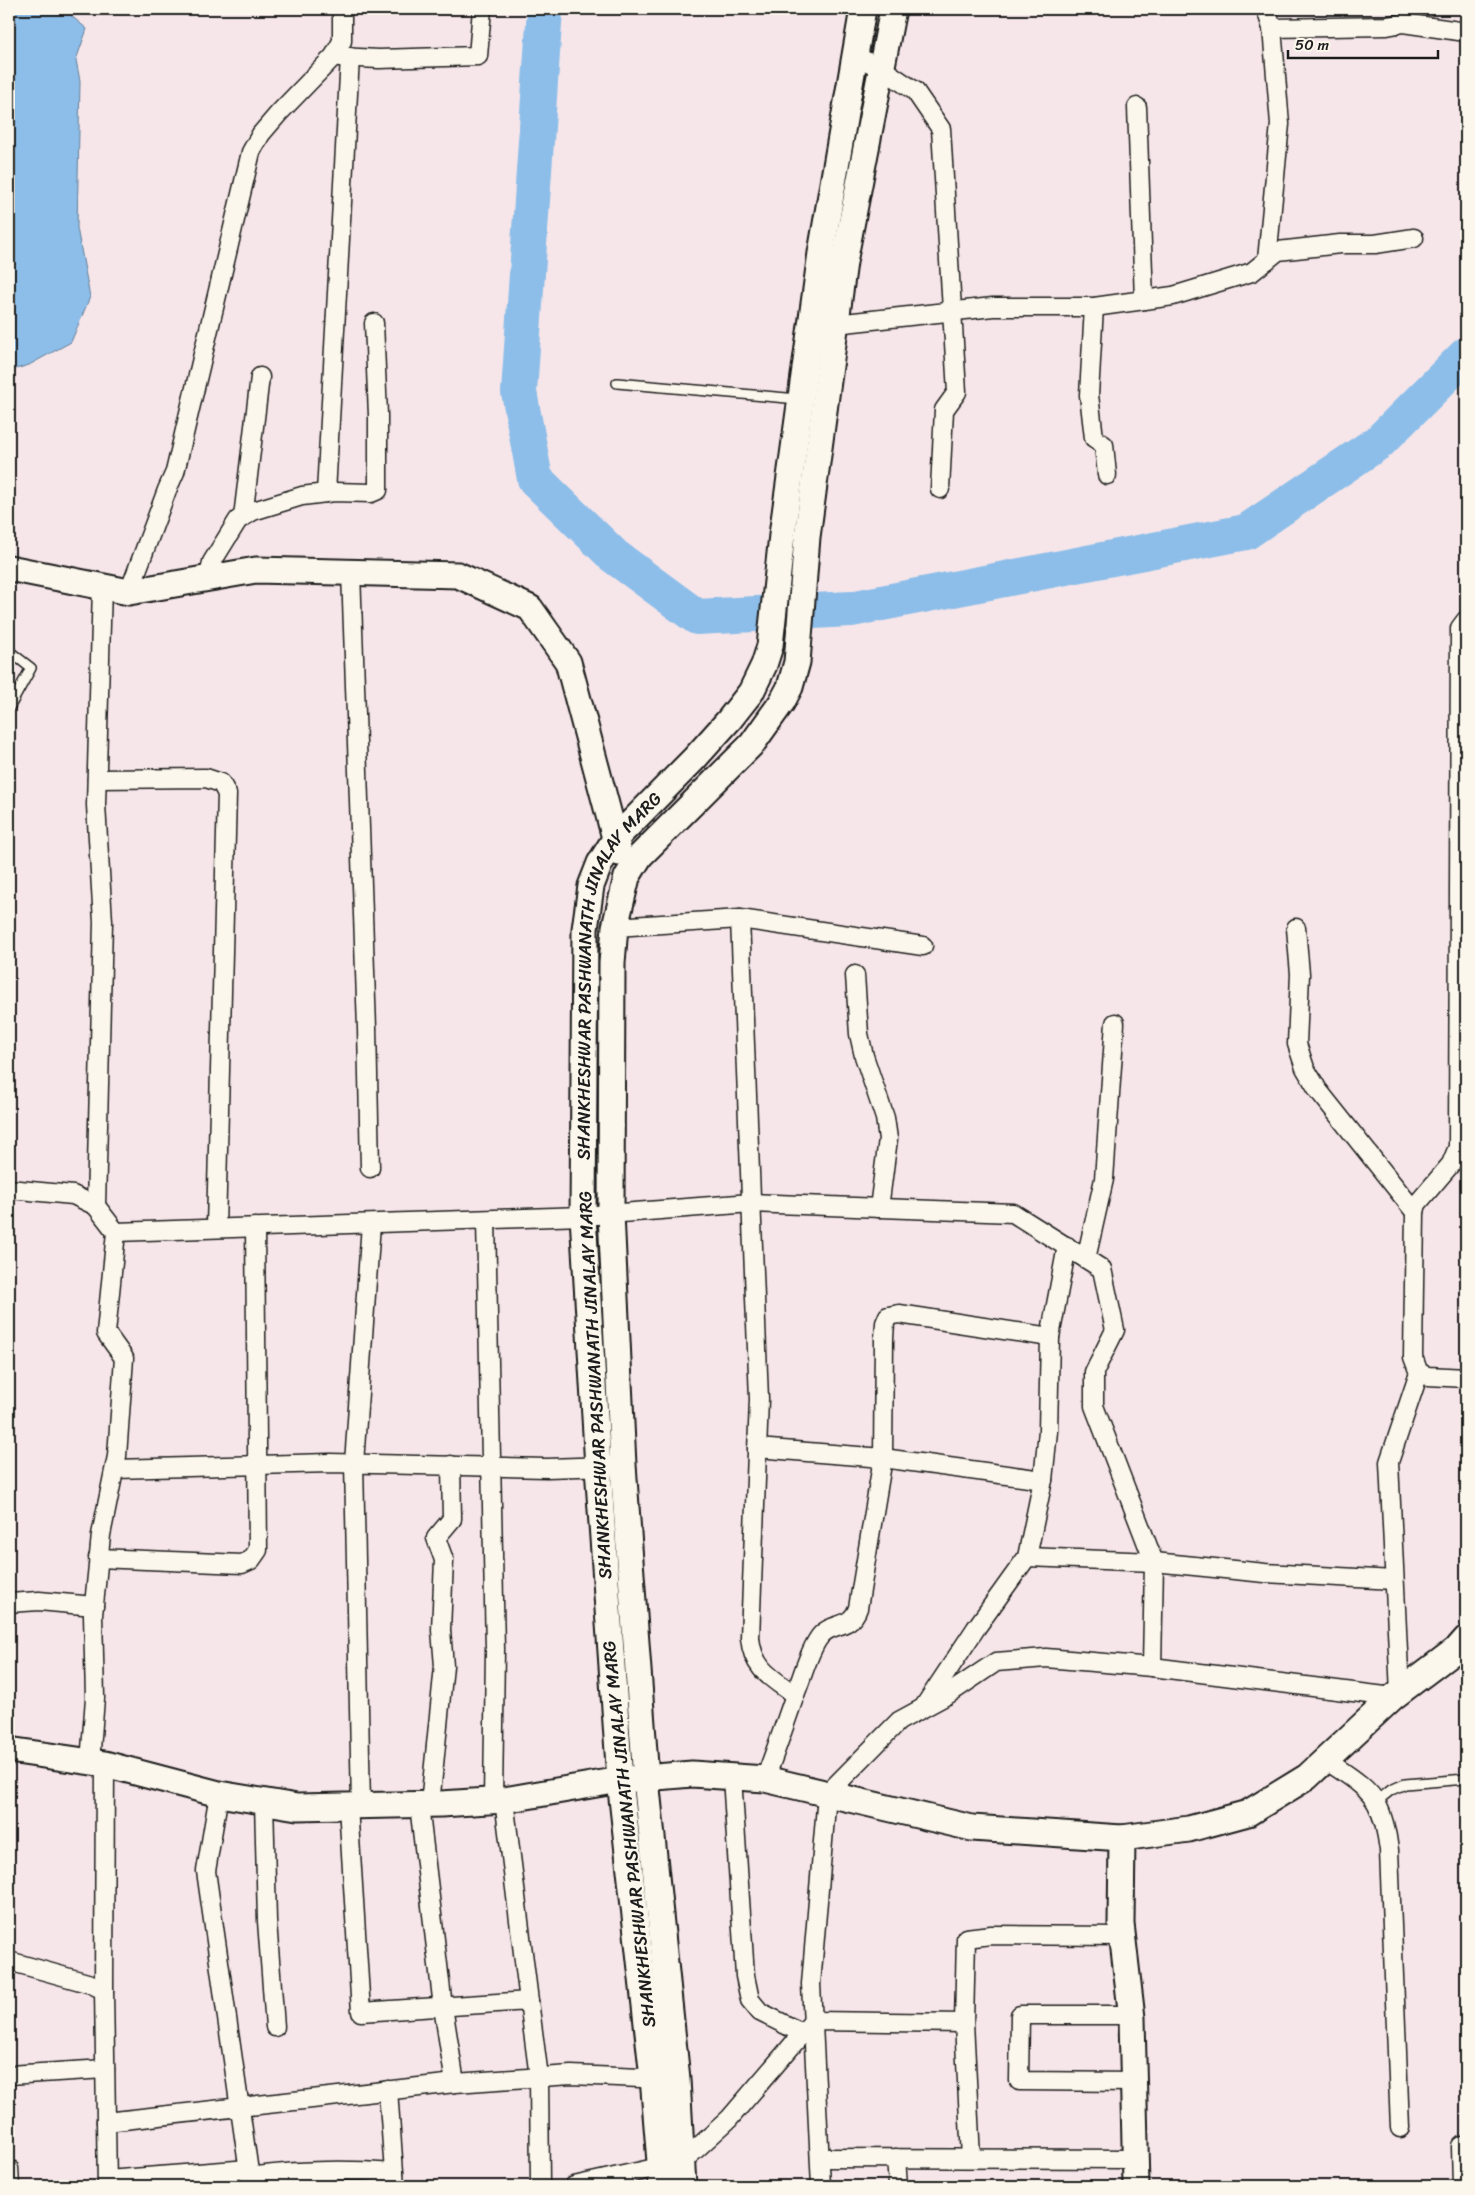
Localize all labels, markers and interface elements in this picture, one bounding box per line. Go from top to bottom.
scale bar [1288,28,1438,60]
text: 50 m [1295,32,1330,58]
street label: SHANKHESHWAR PASHWANATH JINALAY MARG [567,784,670,1160]
street label: SHANKHESHWAR PASHWANATH JINALAY MARG [569,1190,621,1580]
street label: SHANKHESHWAR PASHWANATH JINALAY MARG [593,1639,665,2029]

